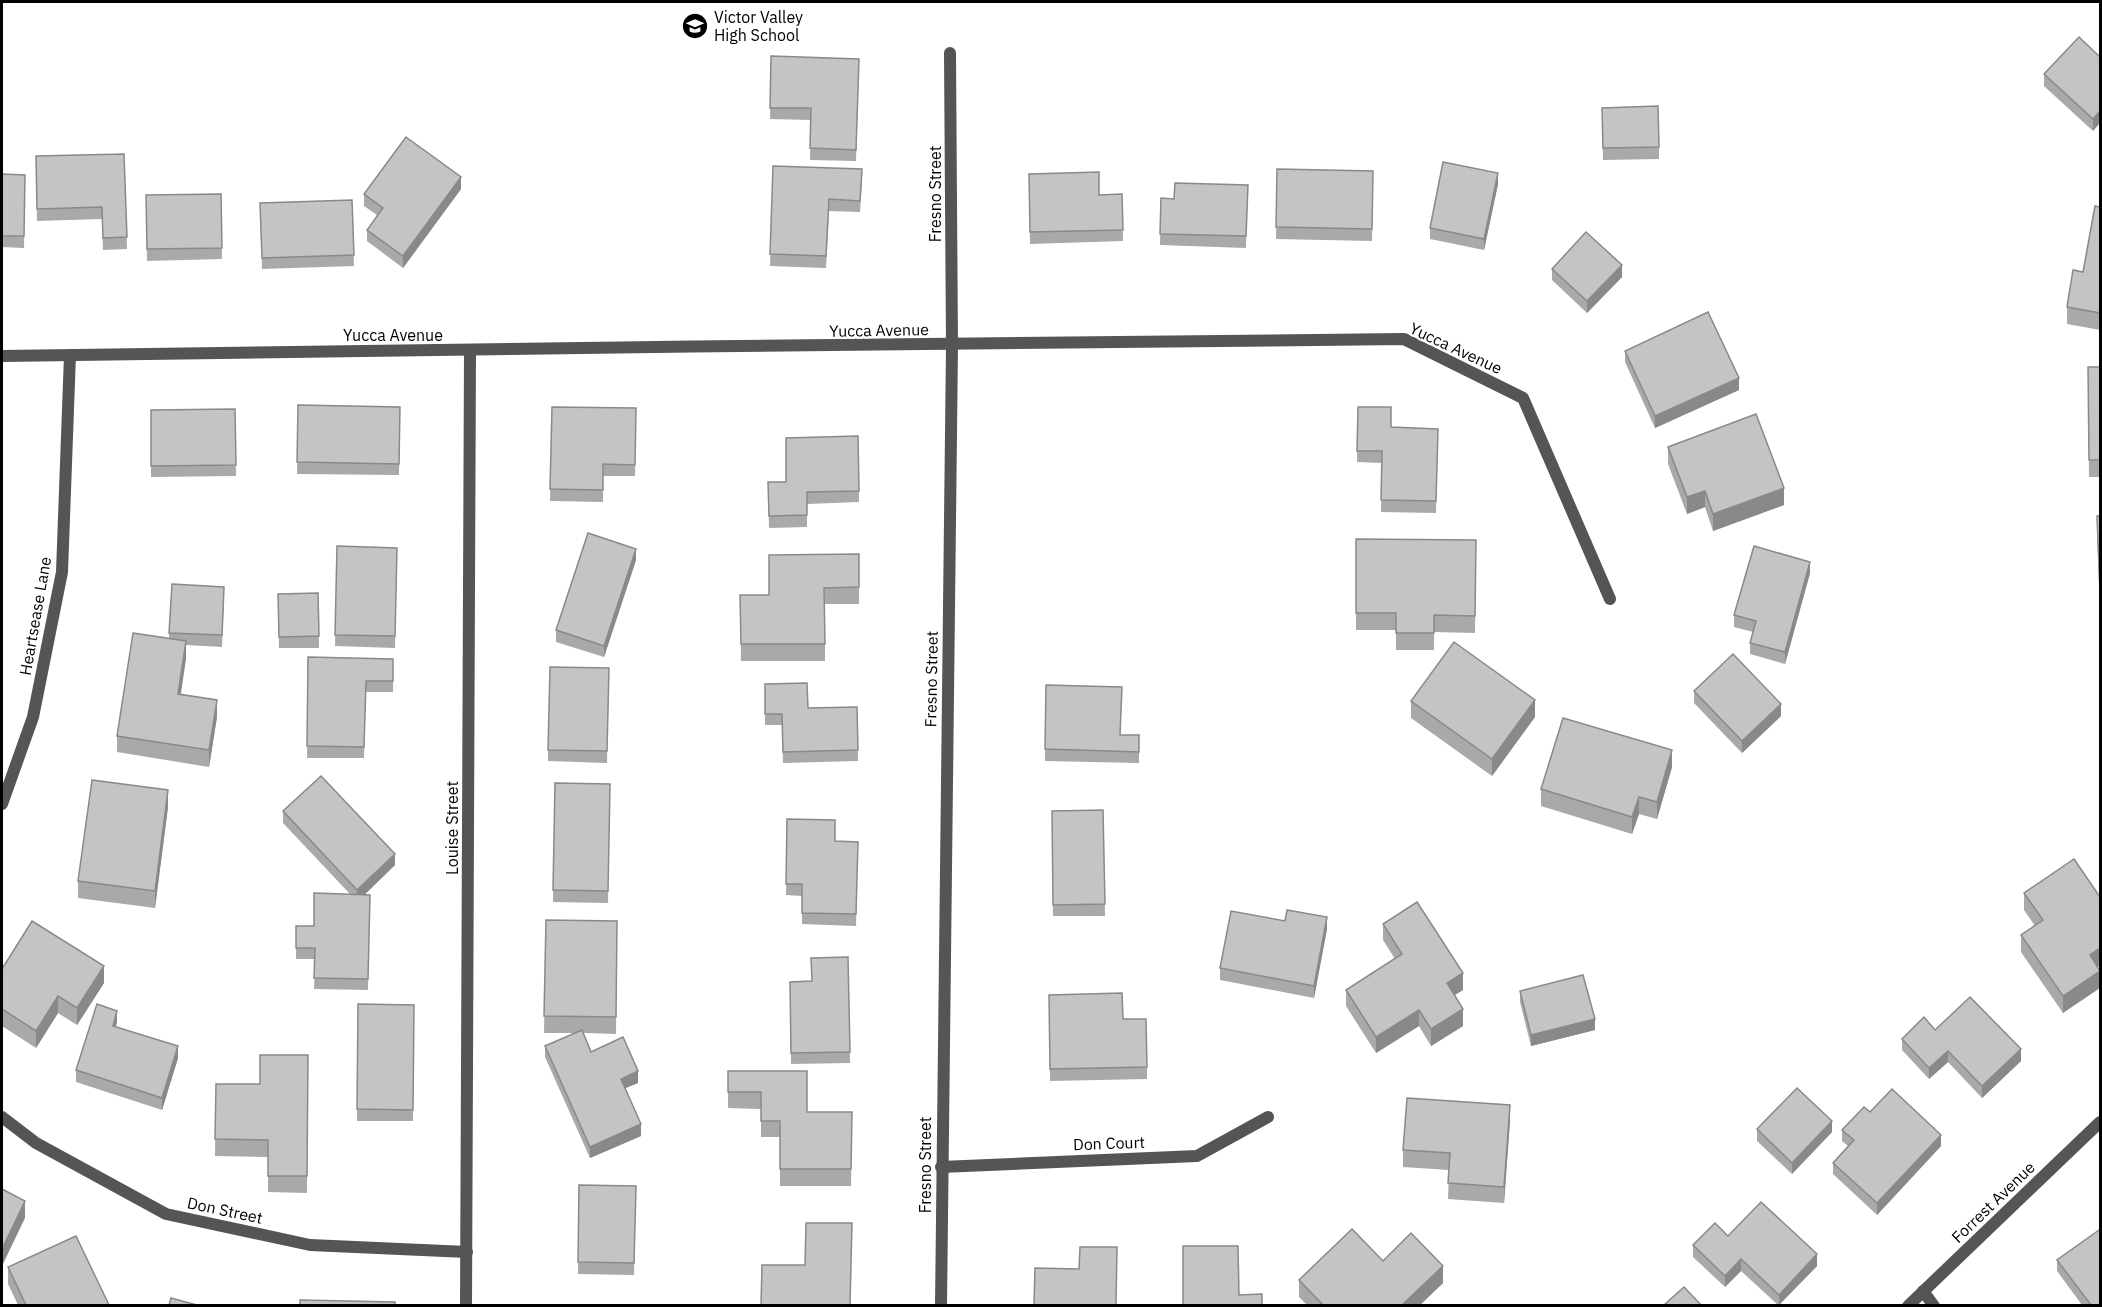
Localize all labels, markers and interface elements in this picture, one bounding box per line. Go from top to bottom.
place label: Victor Valley High School [714,7,803,45]
school or university icon: Victor Valley High School [680,11,710,41]
street label: Fresno Street [925,146,945,242]
street label: Yucca Avenue [1407,318,1506,378]
street label: Yucca Avenue [829,319,929,341]
street label: Yucca Avenue [343,325,443,345]
street label: Heartsease Lane [15,555,55,677]
street label: Fresno Street [920,630,942,728]
street label: Louise Street [442,781,462,875]
street label: Fresno Street [915,1117,935,1213]
street label: Don Court [1073,1132,1145,1154]
street label: Forrest Avenue [1947,1157,2039,1247]
street label: Don Street [186,1192,264,1228]

